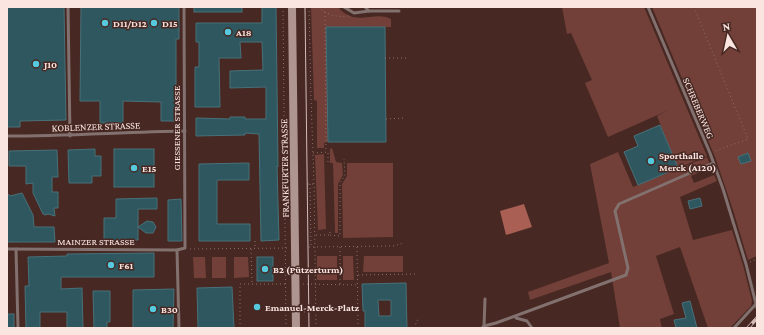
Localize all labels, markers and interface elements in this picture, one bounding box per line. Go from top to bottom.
north arrow [708,16,748,56]
marker: D11/D12 [100,18,110,28]
place label: D11/D12 [113,18,147,29]
marker: D15 [149,18,159,28]
place label: D15 [162,18,178,29]
text: N [722,20,732,33]
marker: A18 [223,27,233,37]
place label: A18 [235,27,252,38]
marker: J10 [31,59,41,69]
place label: J10 [43,59,57,70]
street label: SCHREBERWEG [681,76,716,140]
street label: GIESSENER STRASSE [171,85,182,170]
street label: FRANKFURTER STRASSE [278,118,291,218]
street label: KOBLENZER STRASSE [52,119,141,134]
place label: Sporthalle Merck (A120) [659,150,716,174]
marker: Sporthalle Merck (A120) [646,156,656,166]
marker: E15 [129,163,139,173]
place label: E15 [142,163,156,174]
street label: MAINZER STRASSE [57,236,135,247]
marker: F61 [106,260,116,270]
place label: F61 [119,260,134,271]
marker: B2 (Pützerturm) [260,264,270,274]
place label: B2 (Pützerturm) [273,264,343,276]
marker: Emanuel-Merck-Platz [252,302,262,312]
place label: Emanuel-Merck-Platz [265,302,359,313]
marker: B30 [148,304,158,314]
place label: B30 [161,304,178,315]

